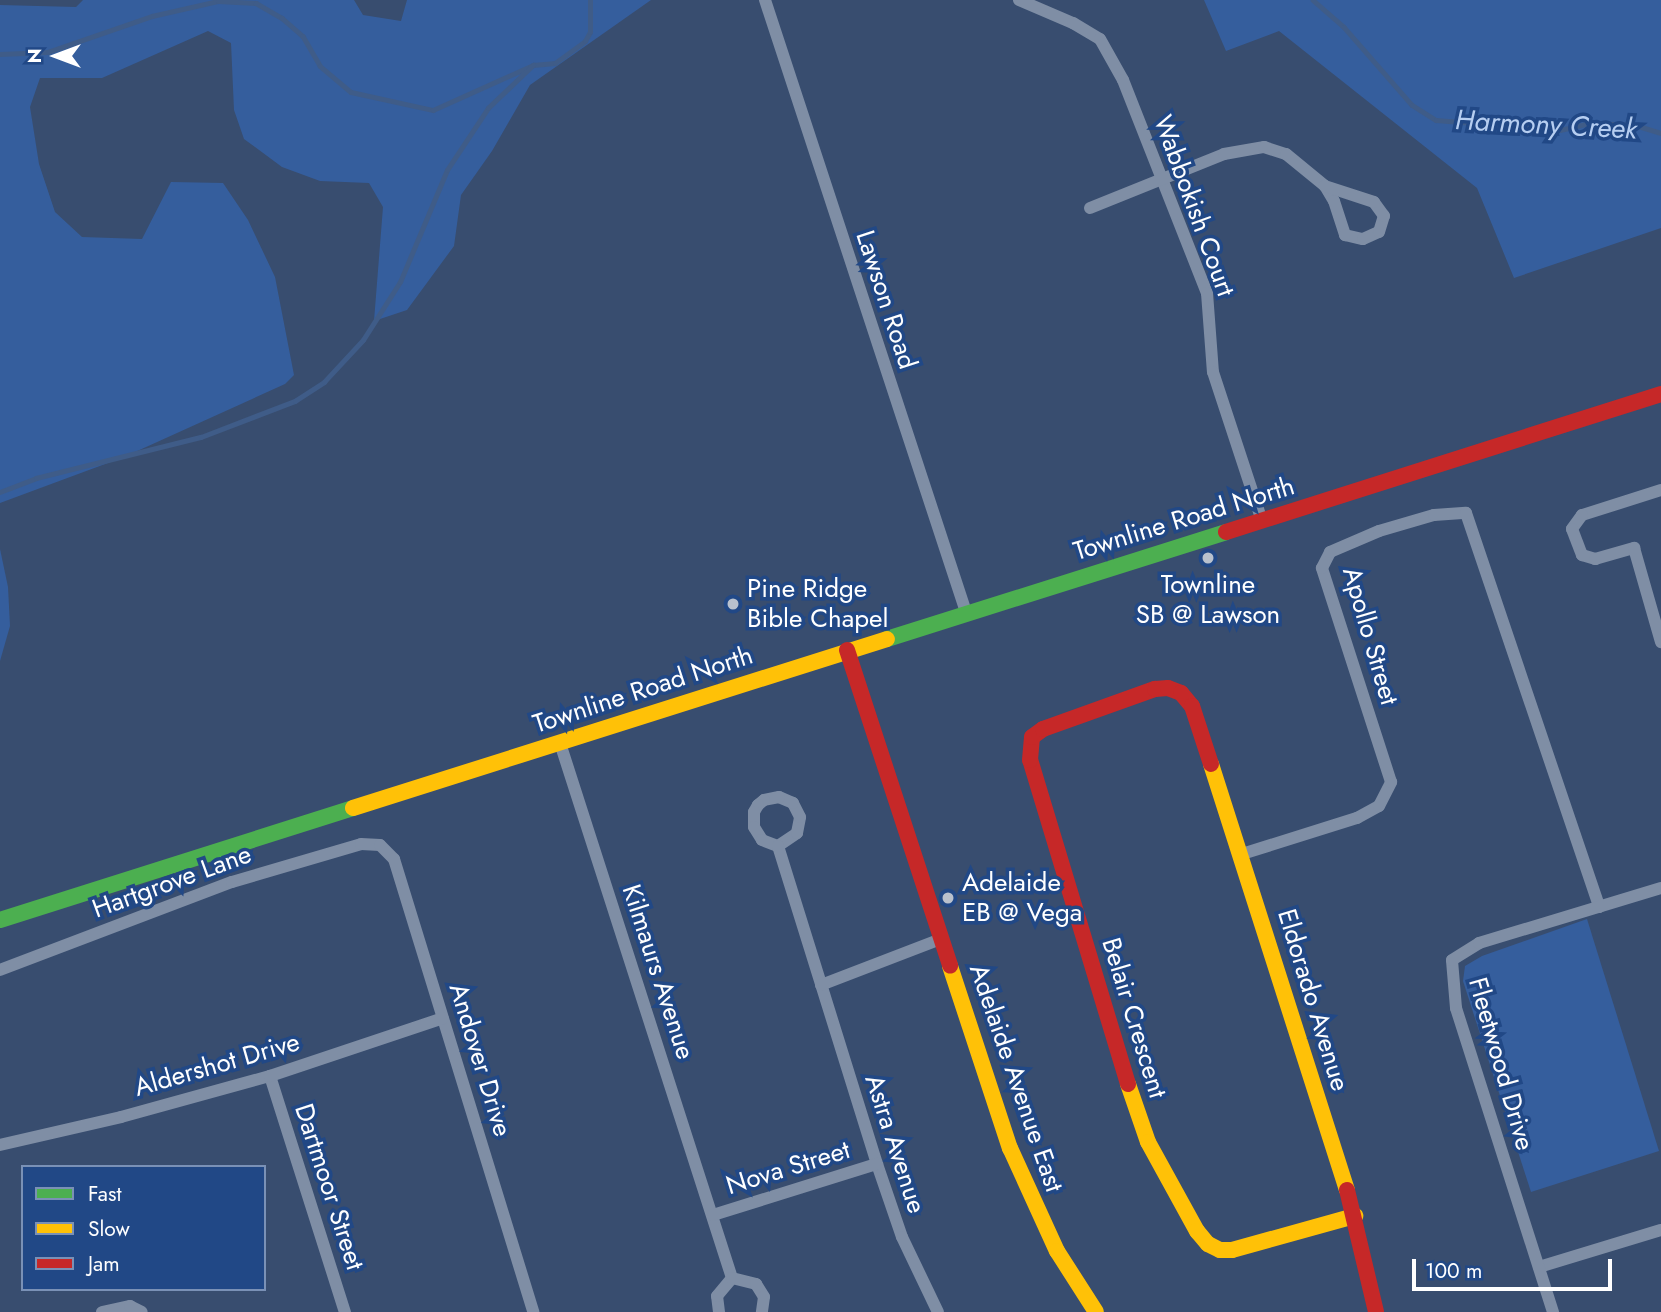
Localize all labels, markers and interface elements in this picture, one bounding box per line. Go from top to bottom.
north arrow [21,21,91,91]
text: N [21,48,48,64]
water label: Harmony Creek [1454,103,1638,147]
street label: Wabbokish Court [1147,111,1241,301]
street label: Lawson Road [849,227,923,373]
street label: Townline Road North [1070,471,1298,567]
marker: Townline SB @ Lawson [1200,550,1216,566]
street label: Apollo Street [1335,563,1405,709]
place label: Townline SB @ Lawson [1136,569,1280,630]
place label: Pine Ridge Bible Chapel [747,573,888,634]
marker: Pine Ridge Bible Chapel [725,596,741,612]
street label: Townline Road North [529,640,757,740]
street label: Hartgrove Lane [88,839,256,925]
place label: Adelaide EB @ Vega [962,867,1082,928]
street label: Kilmaurs Avenue [615,881,701,1063]
marker: Adelaide EB @ Vega [940,890,956,906]
street label: Eldorado Avenue [1271,905,1355,1095]
street label: Belair Crescent [1095,934,1173,1102]
street label: Adelaide Avenue East [962,960,1070,1196]
street label: Fleetwood Drive [1461,974,1541,1154]
street label: Andover Drive [442,980,518,1140]
street label: Aldershot Drive [131,1027,303,1103]
street label: Astra Avenue [858,1071,932,1217]
street label: Dartmoor Street [287,1100,371,1274]
street label: Nova Street [722,1134,854,1202]
legend [21,1165,266,1291]
text: Fast [88,1179,121,1209]
text: Slow [88,1214,130,1244]
scale bar [1416,1246,1616,1290]
text: Jam [88,1249,120,1279]
text: 100 m [1425,1256,1482,1286]

